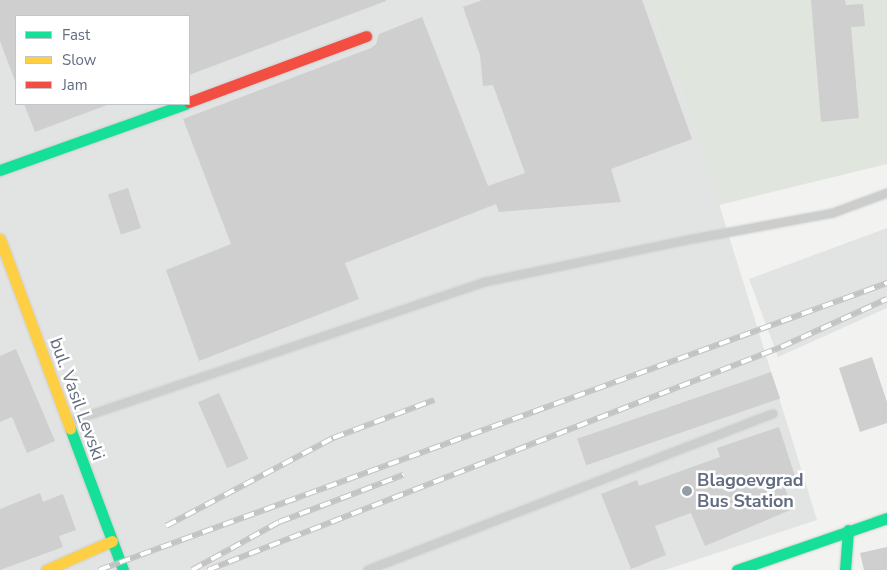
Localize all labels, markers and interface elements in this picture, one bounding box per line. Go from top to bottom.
legend [15,15,190,105]
text: Fast [62,25,90,45]
text: Slow [62,50,96,70]
text: Jam [62,75,88,95]
street label: bul. Vasil Levski [45,335,109,463]
place label: Blagoevgrad Bus Station [697,470,804,512]
marker: Blagoevgrad Bus Station [681,485,693,497]

